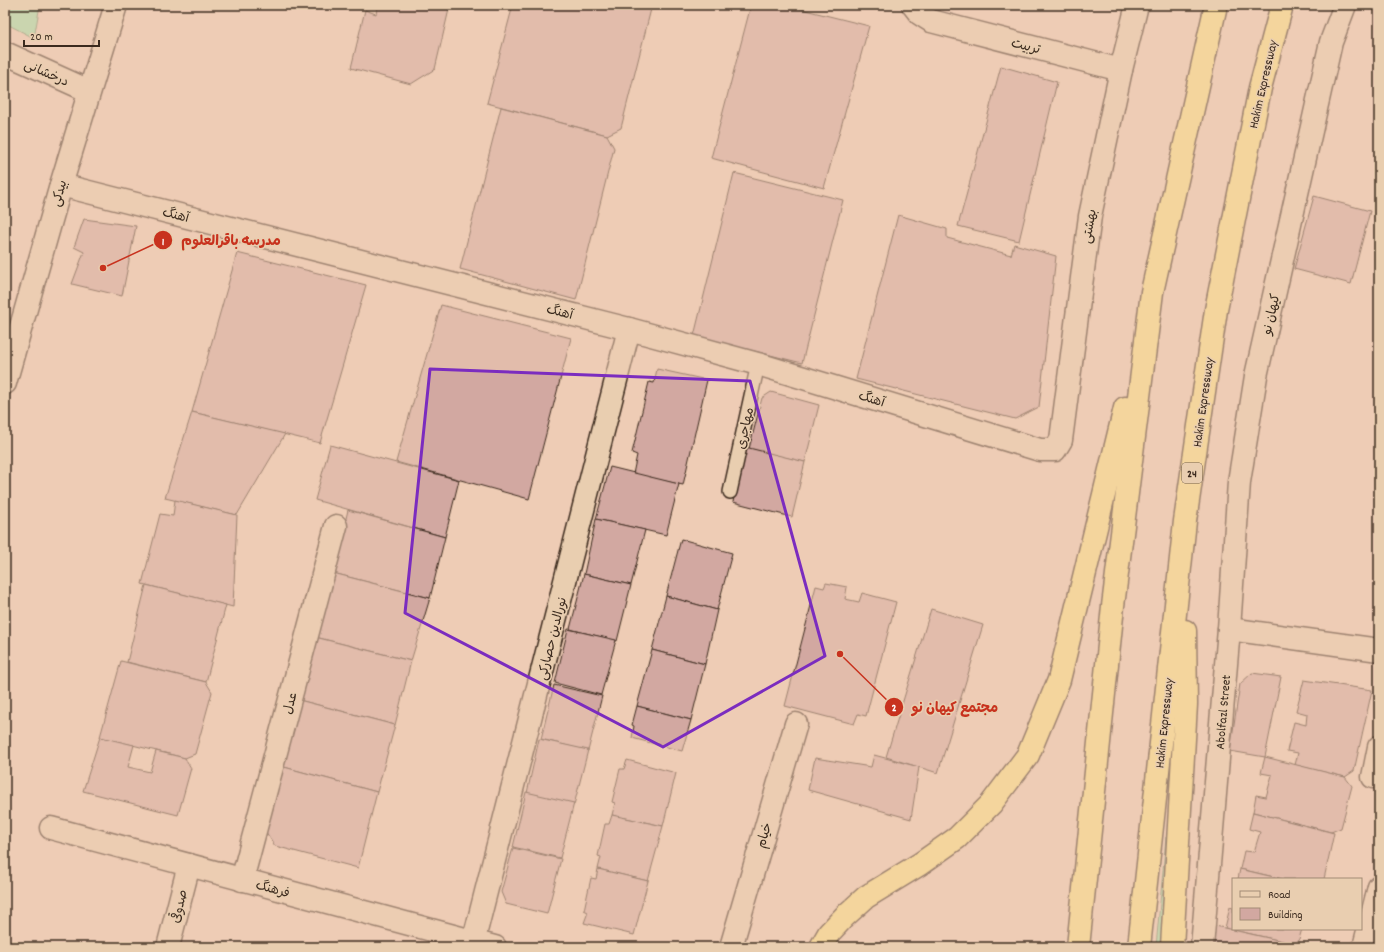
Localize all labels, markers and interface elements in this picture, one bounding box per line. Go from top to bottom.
scale bar [24,22,99,48]
text: 20 m [30,29,53,46]
street label: تربیت [1009,35,1042,60]
street label: Hakim Expressway [1245,38,1284,131]
street label: درخشانی [21,56,71,93]
street label: بیدکی [48,178,73,209]
street label: آهنگ [160,204,192,229]
street label: بهشتی [1078,208,1103,245]
callout: مدرسه باقرالعلوم [153,227,288,253]
text: مدرسه باقرالعلوم [181,232,281,252]
text: 1 [162,234,165,251]
street label: کیهان نو [1258,292,1286,338]
street label: آهنگ [544,301,576,326]
street label: Hakim Expressway [1189,356,1220,448]
street label: آهنگ [856,387,888,414]
street label: مهاجری [733,406,760,451]
road number: 24 [1182,463,1202,483]
street label: نورالدین حصارکی [534,595,573,683]
street label: Abolfazl Street [1212,674,1237,750]
street label: Hakim Expressway [1151,677,1180,769]
street label: عدل [279,690,303,717]
callout: مجتمع کیهان نو [884,694,1007,720]
text: مجتمع کیهان نو [911,699,998,719]
text: 2 [891,700,897,717]
street label: خیام [753,821,778,851]
street label: فرهنگ [253,877,291,904]
legend [1232,878,1362,930]
text: Road [1268,887,1290,904]
street label: صدوقی [166,888,194,925]
text: Building [1268,907,1303,924]

